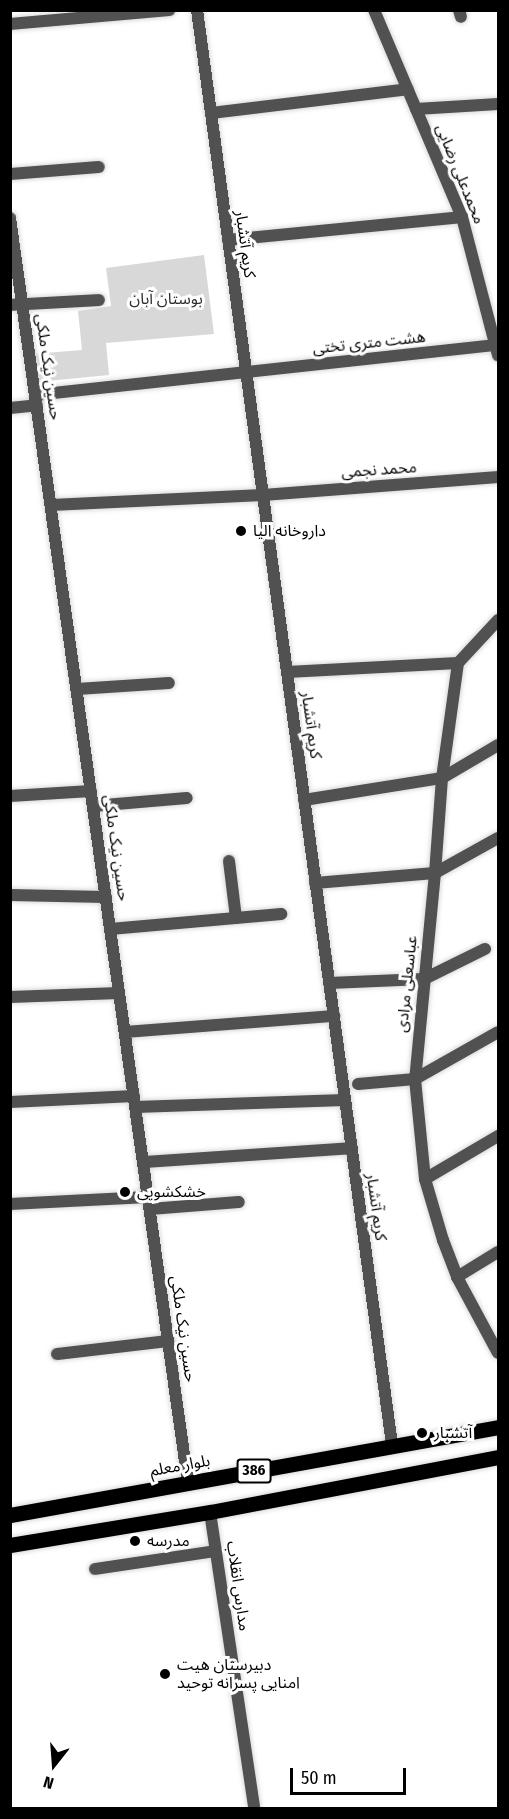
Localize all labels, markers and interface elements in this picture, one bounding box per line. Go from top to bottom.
street label: محمدعلی رضایی [431,121,489,227]
street label: کریم آتشبار [231,209,259,279]
park label: بوستان آبان [129,289,203,309]
street label: حسین نیک ملکی [31,313,65,421]
street label: هشت متری تختی [312,328,426,358]
street label: محمد نجمی [341,458,417,482]
place label: داروخانه الیا [253,521,326,541]
marker: داروخانه الیا [234,524,248,538]
street label: کریم آتشبار [297,690,325,760]
street label: حسین نیک ملکی [99,794,133,902]
street label: عباسعلی مرادی [392,935,422,1033]
street label: کریم آتشبار [362,1172,390,1242]
place label: خشکشویی [137,1182,206,1202]
marker: خشکشویی [118,1185,132,1199]
street label: حسین نیک ملکی [166,1275,200,1383]
place label: آتشبار [434,1423,472,1443]
marker: آتشبار [415,1426,429,1440]
street label: بلوار معلم [148,1451,212,1481]
road number: 386 [236,1459,272,1483]
place label: مدرسه [147,1531,190,1551]
marker: مدرسه [128,1534,142,1548]
street label: مدارس انقلاب [222,1540,254,1632]
place label: دبیرستان هیت امنایی پسرانه توحید [177,1655,300,1693]
marker: دبیرستان هیت امنایی پسرانه توحید [158,1667,172,1681]
north arrow [24,1735,84,1795]
scale bar [293,1756,408,1794]
text: 50 m [301,1767,337,1789]
text: N [41,1772,56,1793]

